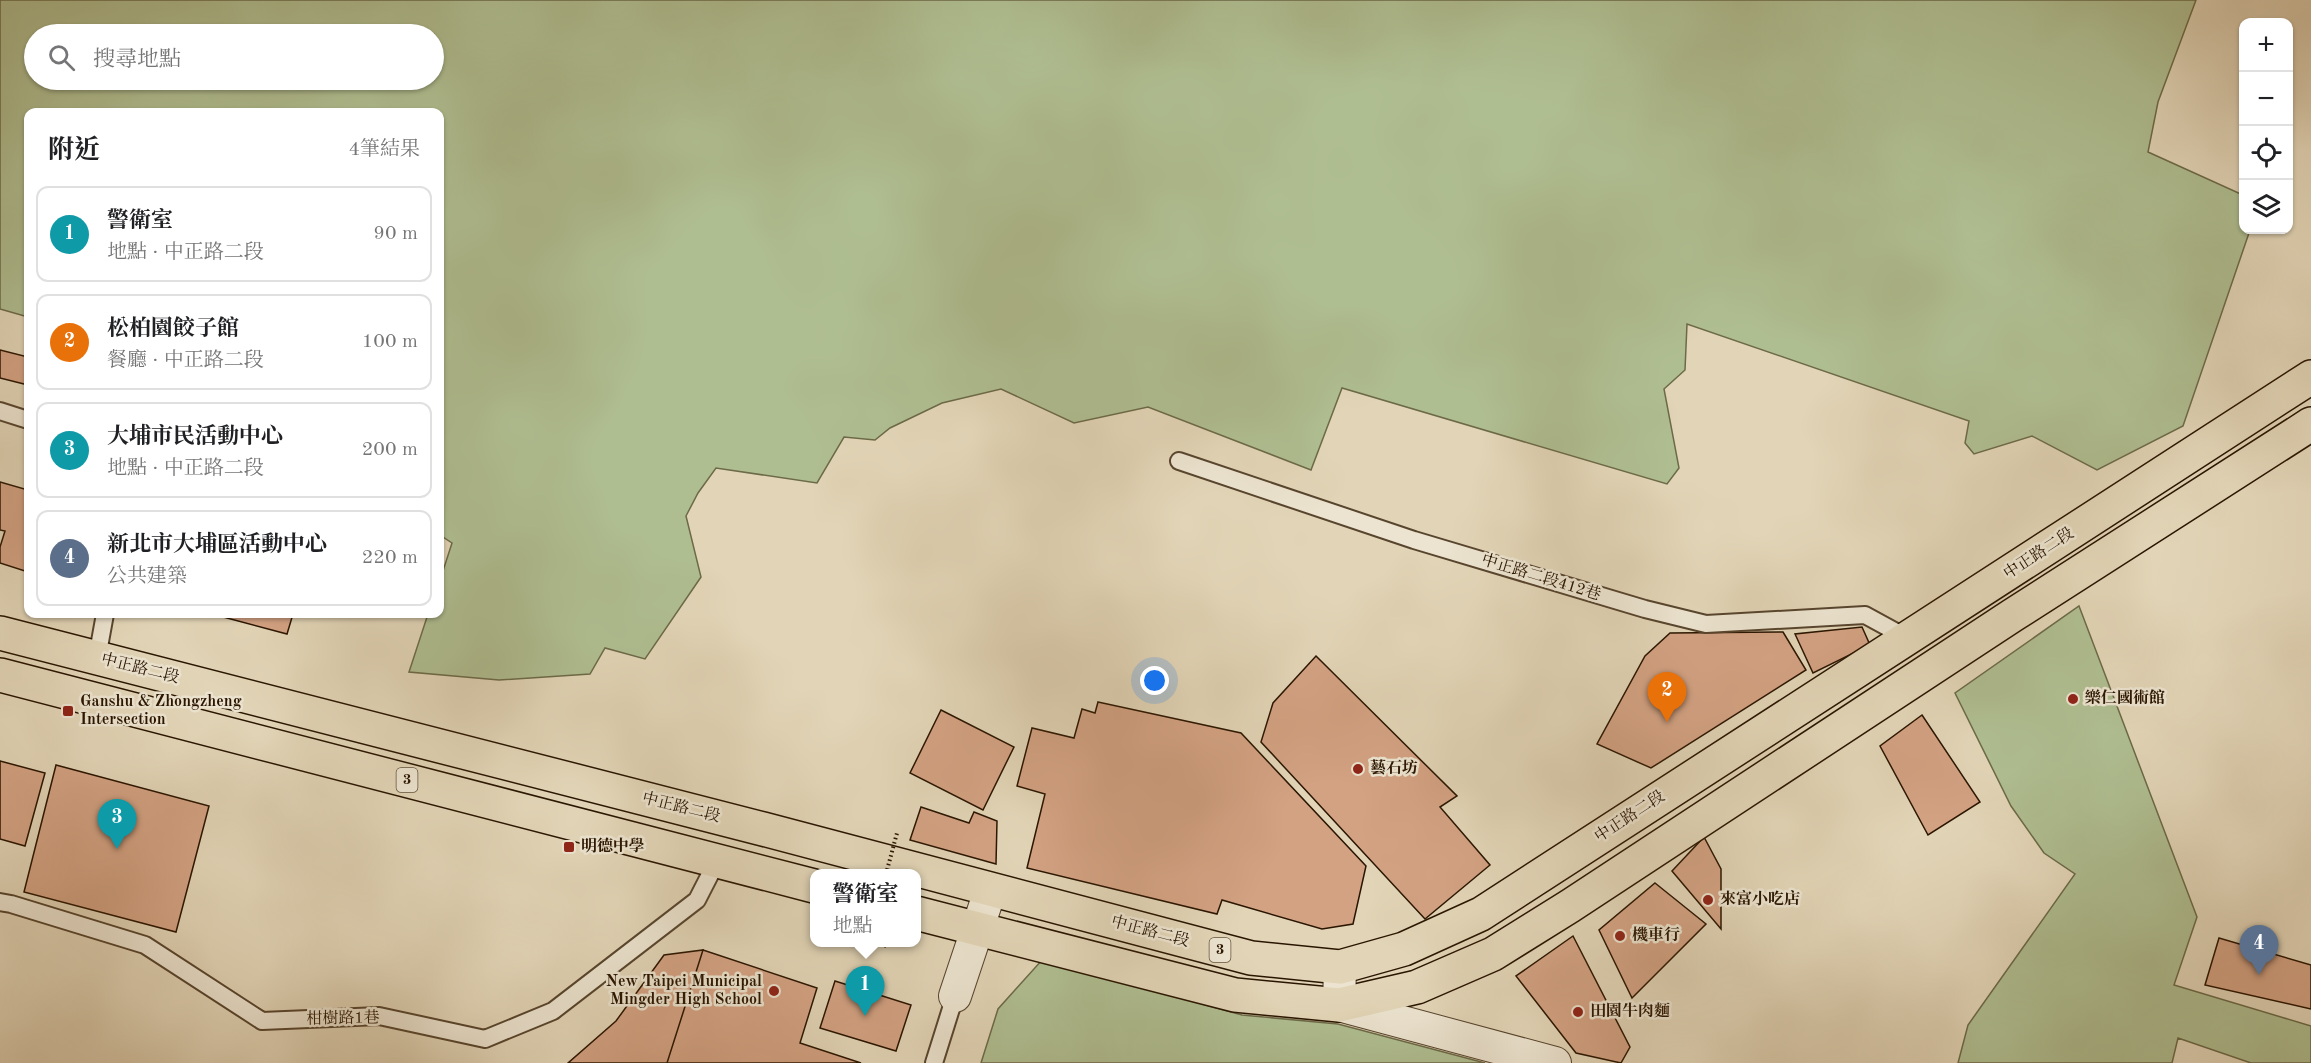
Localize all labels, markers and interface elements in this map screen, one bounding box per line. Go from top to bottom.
map controls [2239,18,2293,234]
button: + [2239,18,2293,72]
search box [24,24,444,90]
icon: search [45,41,78,74]
text: 搜尋地點 [93,49,181,71]
button: − [2239,72,2293,126]
button: locate [2239,126,2293,180]
text: 附近 [48,138,100,164]
text: 4筆結果 [348,140,420,160]
button: layers [2239,180,2293,234]
text: 警衛室 [107,210,173,232]
text: 1 [64,224,75,244]
text: 90 m [373,224,418,244]
text: 地點 · 中正路二段 [107,243,264,263]
text: 松柏園餃子館 [107,318,239,340]
text: 2 [64,332,75,352]
text: 100 m [362,332,418,352]
text: 餐廳 · 中正路二段 [107,351,264,371]
text: 大埔市民活動中心 [107,426,283,448]
text: 3 [64,440,75,460]
text: 200 m [362,440,418,460]
text: 地點 · 中正路二段 [107,459,264,479]
street label: 中正路二段 [2000,524,2077,582]
text: 新北市大埔區活動中心 [107,534,327,556]
text: 4 [64,548,75,568]
text: 220 m [362,548,418,568]
street label: 中正路二段412巷 [1479,550,1603,604]
text: 公共建築 [107,567,187,587]
street label: 中正路二段 [99,650,181,686]
your location [1140,666,1169,695]
pin: 2 [1648,672,1686,722]
place label: 樂仁國術館 [2085,689,2165,707]
marker: 樂仁國術館 [2066,692,2080,706]
place label: Ganshu & Zhongzheng Intersection [80,694,242,728]
marker: Ganshu & Zhongzheng Intersection [61,704,75,718]
place label: 藝石坊 [1370,759,1418,777]
marker: 藝石坊 [1351,762,1365,776]
road number: 3 [396,768,418,792]
street label: 中正路二段 [1591,787,1668,845]
street label: 中正路二段 [640,789,722,825]
pin: 3 [98,800,136,849]
place label: 明德中學 [581,837,645,855]
marker: 明德中學 [562,840,576,854]
popup [810,869,921,947]
text: 警衛室 [832,884,899,906]
place label: 來富小吃店 [1720,889,1800,908]
marker: 來富小吃店 [1701,893,1715,907]
street label: 中正路二段 [1109,912,1191,950]
text: 地點 [832,917,872,937]
place label: 機車行 [1632,926,1680,944]
pin: 4 [2240,926,2278,975]
marker: 機車行 [1613,929,1627,943]
road number: 3 [1210,938,1230,962]
pin: 1 [846,966,884,1016]
place label: New Taipei Municipal Mingder High School [606,974,762,1008]
marker: New Taipei Municipal Mingder High School [767,984,781,998]
place label: 田園牛肉麵 [1590,1002,1670,1020]
marker: 田園牛肉麵 [1571,1005,1585,1019]
street label: 柑樹路1巷 [306,1008,380,1028]

